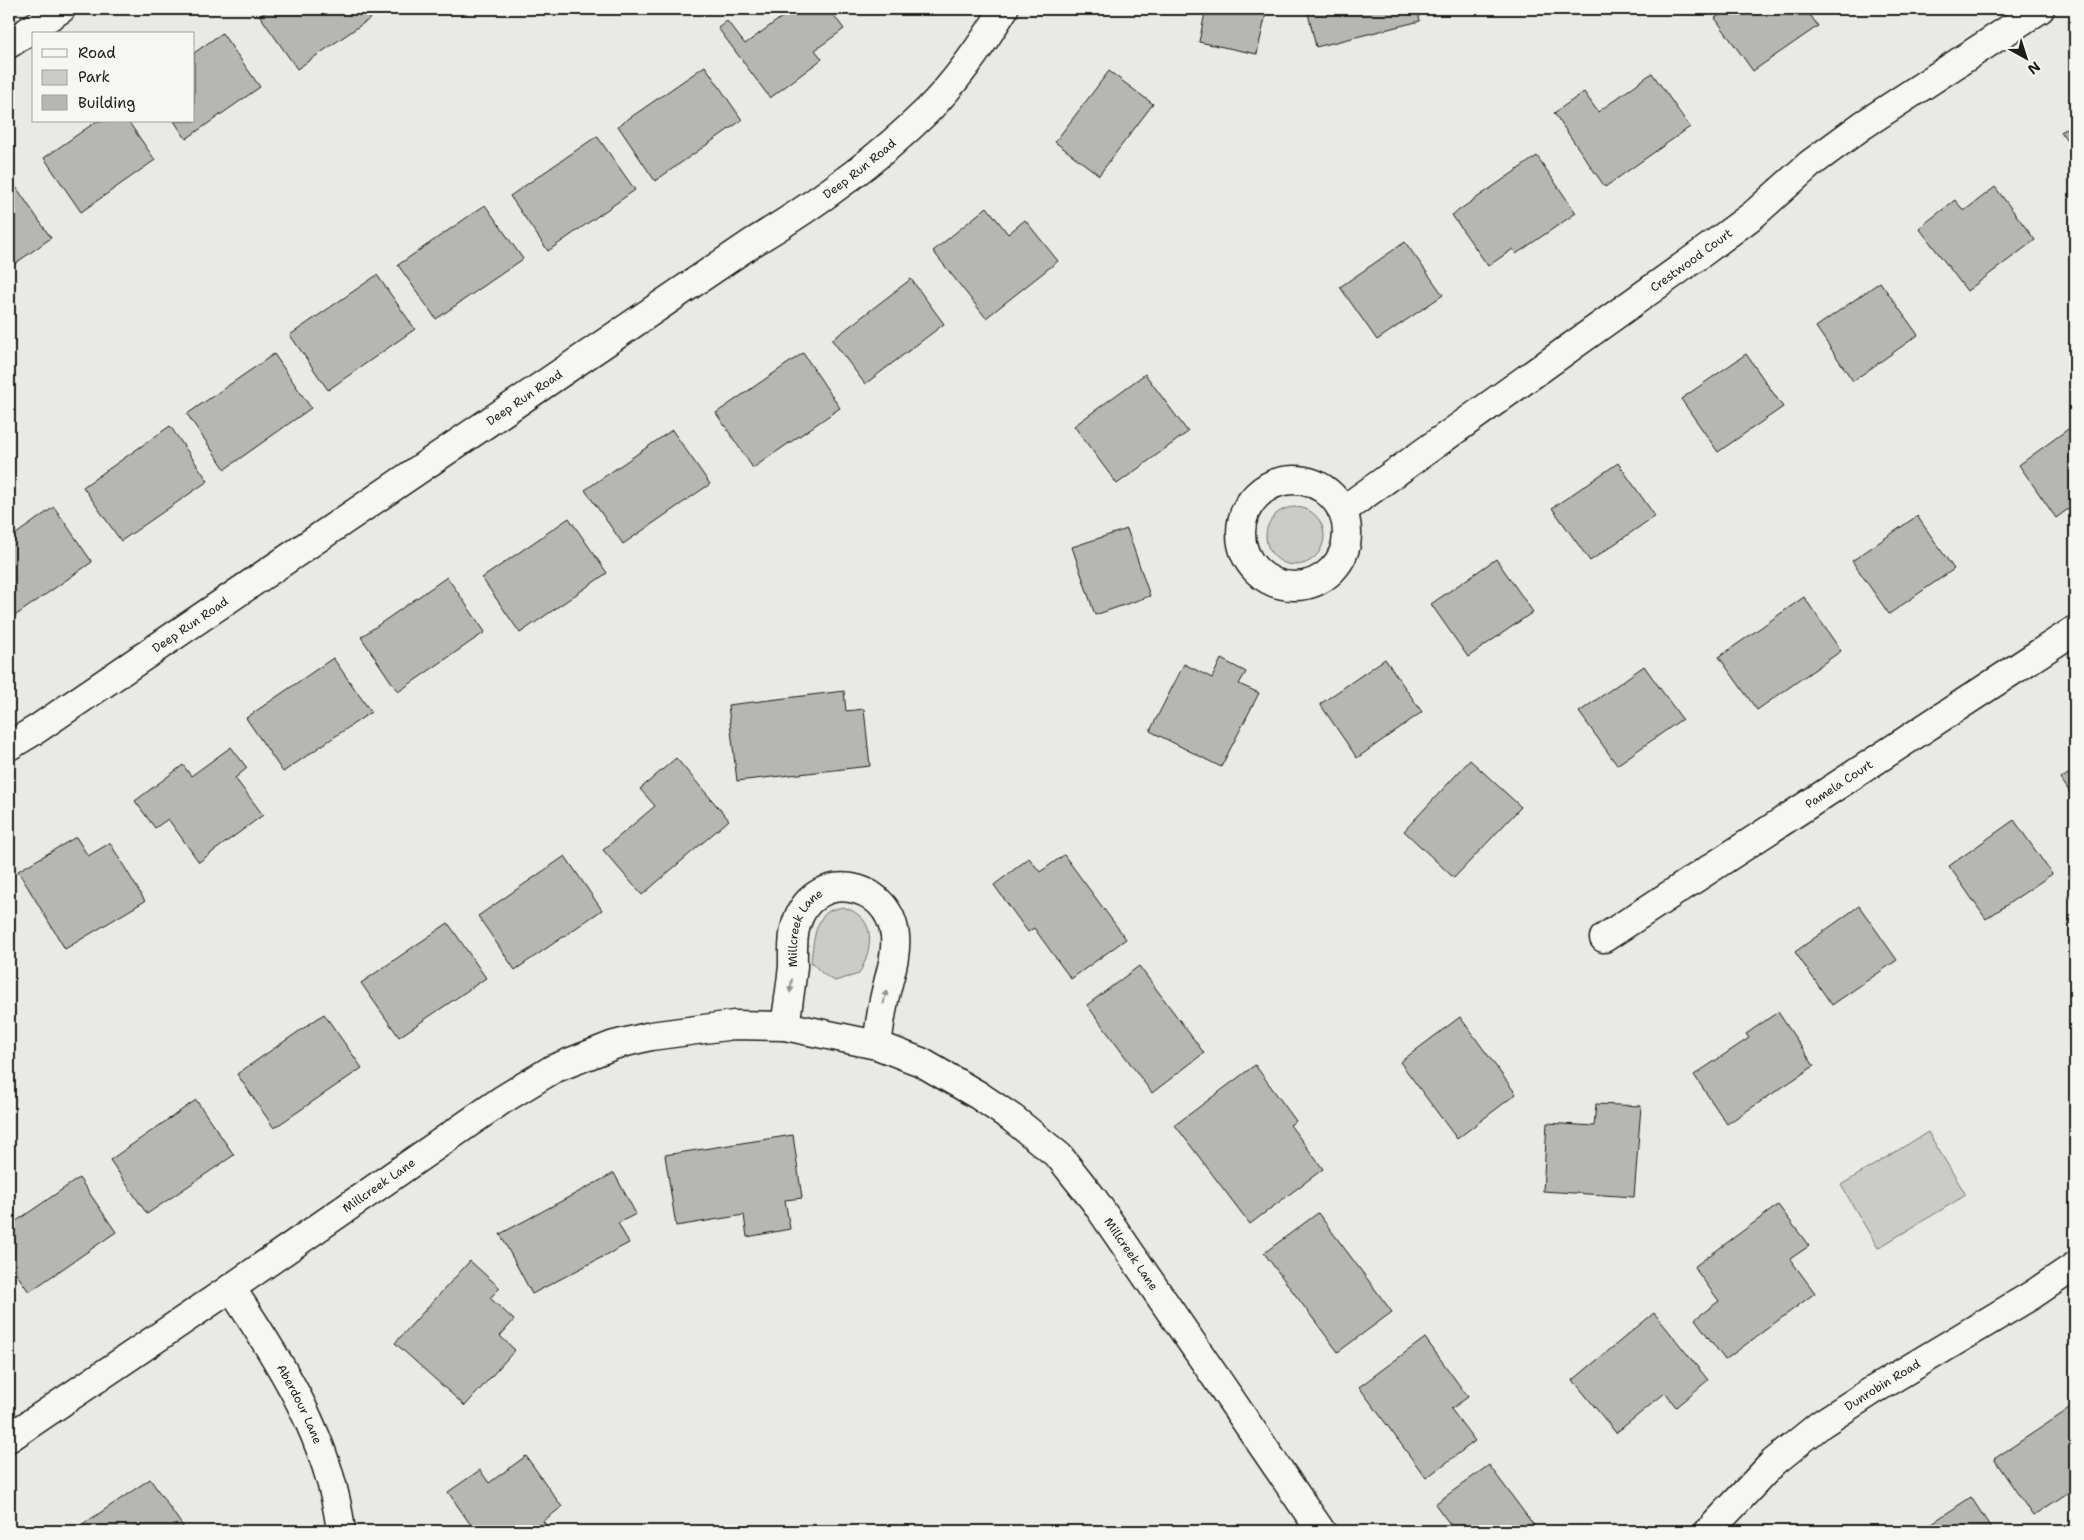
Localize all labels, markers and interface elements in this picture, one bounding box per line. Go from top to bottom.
legend [32,32,195,122]
north arrow [2002,32,2052,82]
text: Road [78,43,116,63]
text: N [2024,58,2044,79]
text: Park [78,67,110,87]
text: Building [78,93,135,113]
street label: Deep Run Road [820,135,900,202]
street label: Crestwood Court [1647,225,1736,296]
street label: Deep Run Road [483,366,566,429]
street label: Deep Run Road [149,593,232,656]
street label: Pamela Court [1802,756,1876,812]
street label: Millcreek Lane [785,885,826,967]
one-way arrow [786,979,794,995]
one-way arrow [881,989,889,1004]
street label: Millcreek Lane [339,1154,419,1216]
street label: Millcreek Lane [1100,1214,1162,1294]
street label: Dunrobin Road [1842,1356,1924,1415]
street label: Aberdour Lane [273,1361,326,1446]

